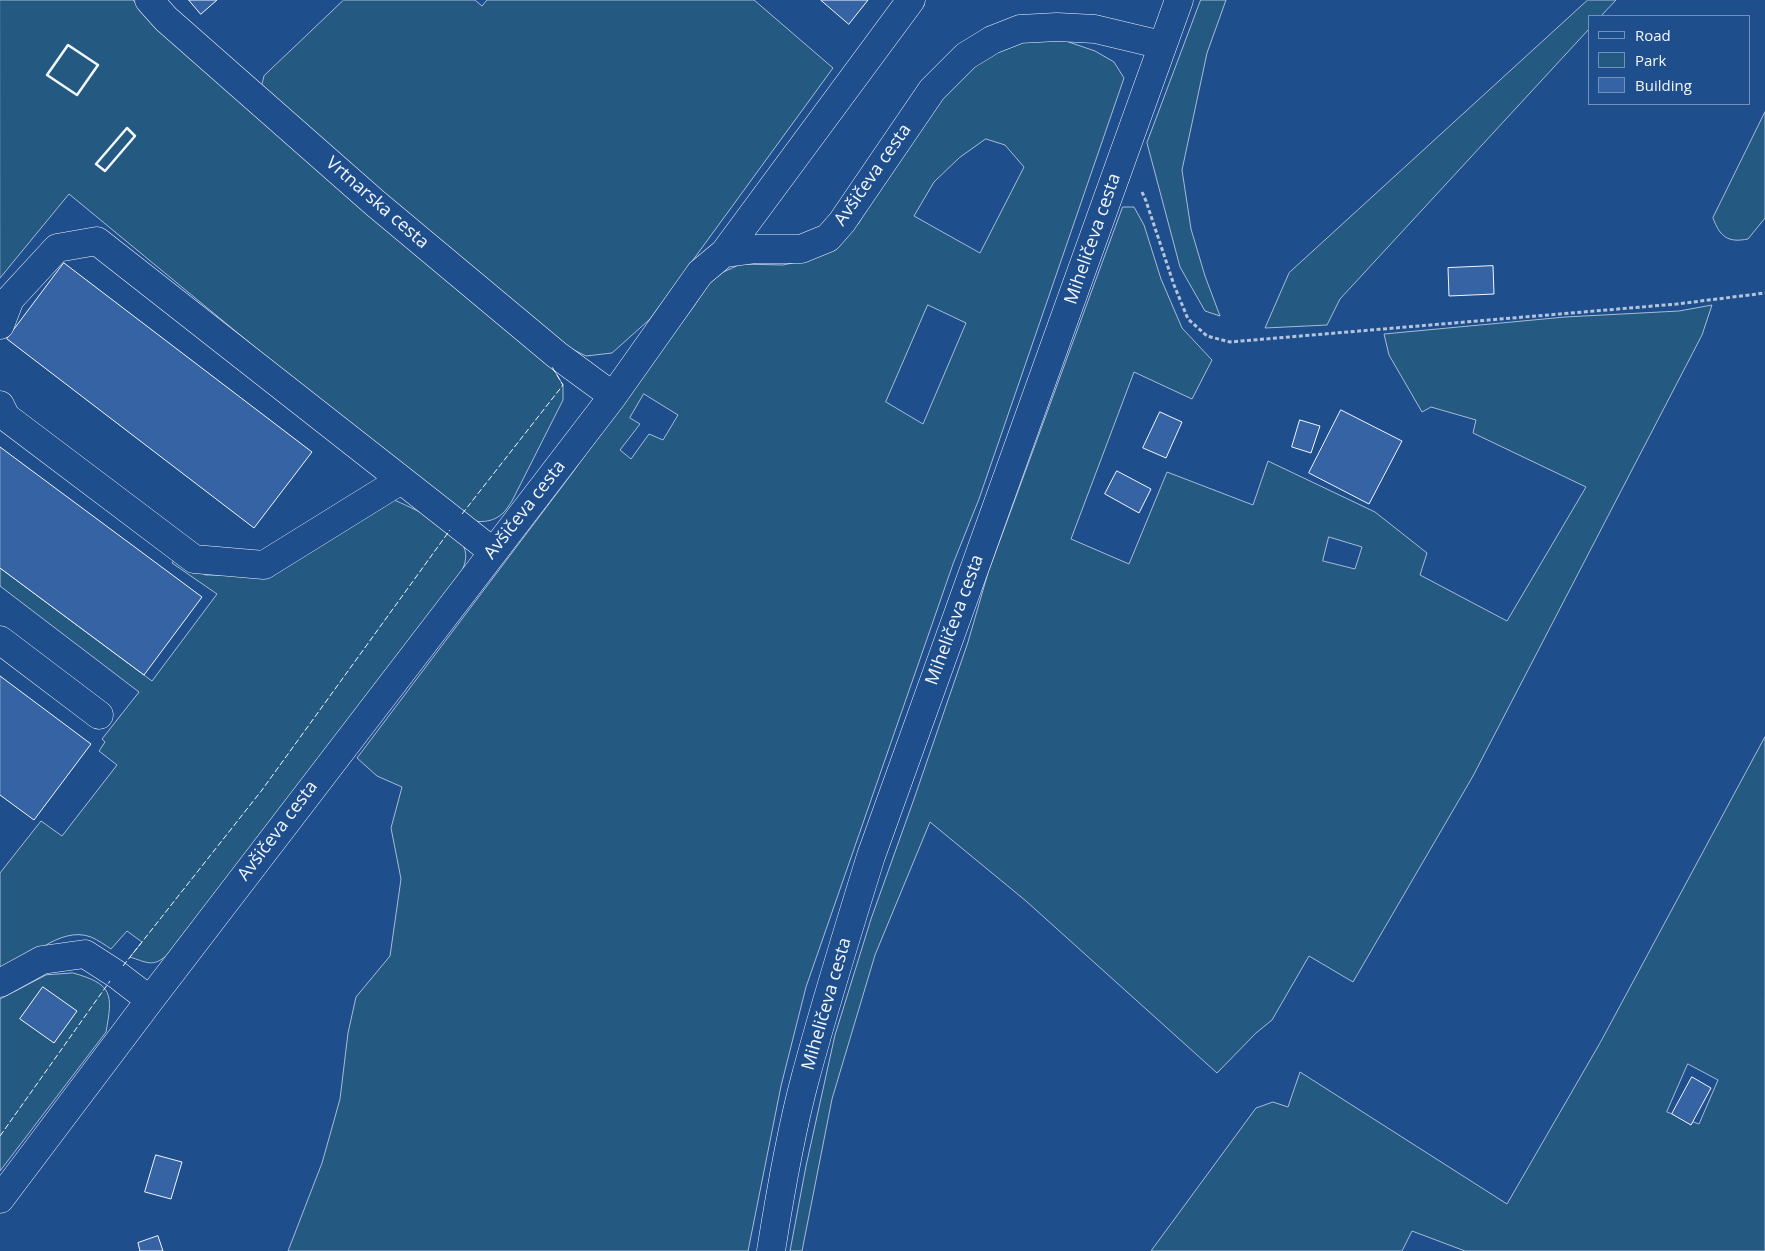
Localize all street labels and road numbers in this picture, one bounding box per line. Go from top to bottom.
street label: Avšičeva cesta [830,120,916,230]
street label: Vrtnarska cesta [321,152,433,254]
street label: Miheličeva cesta [1060,171,1126,307]
street label: Avšičeva cesta [480,456,570,564]
street label: Miheličeva cesta [921,552,989,688]
street label: Avšičeva cesta [233,777,323,885]
street label: Miheličeva cesta [798,935,856,1073]

